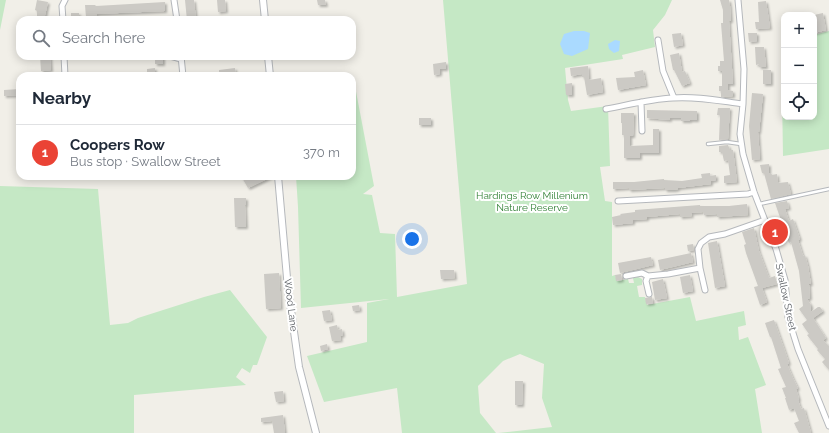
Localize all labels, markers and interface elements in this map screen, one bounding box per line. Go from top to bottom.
map controls [781,12,817,120]
button: + [781,12,817,48]
search box [16,16,356,60]
icon: search [30,27,52,49]
text: Search here [62,29,145,47]
button: − [781,48,817,84]
button: locate [781,84,817,120]
text: Nearby [32,88,91,108]
text: Coopers Row [70,136,165,154]
text: 1 [42,145,48,160]
text: 370 m [303,145,340,160]
text: Bus stop · Swallow Street [70,154,221,169]
park label: Hardings Row Millenium Nature Reserve [476,190,588,213]
pin: 1 [762,217,788,247]
your location [402,229,422,249]
street label: Swallow Street [773,262,799,332]
street label: Wood Lane [282,278,300,332]

